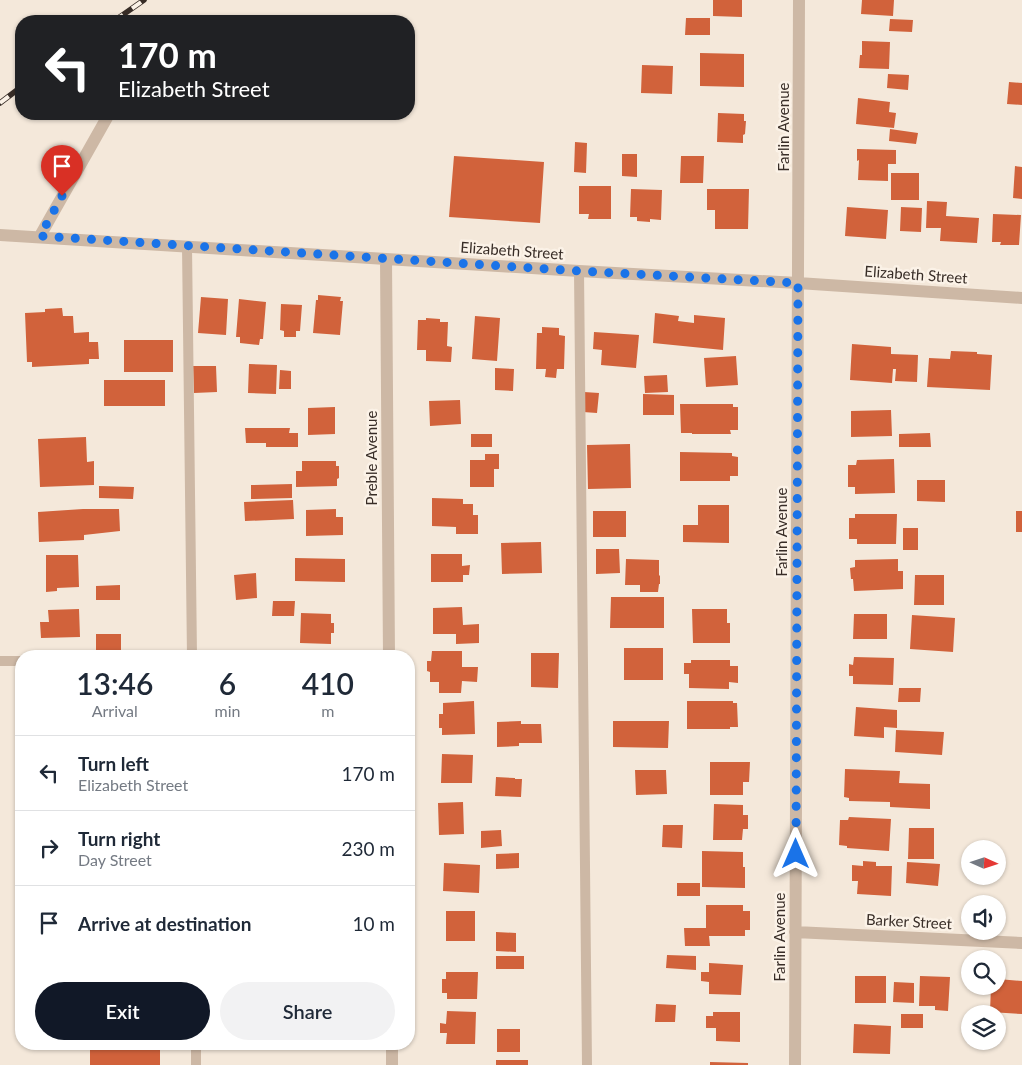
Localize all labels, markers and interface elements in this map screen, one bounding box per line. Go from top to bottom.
text: 170 m [118,33,217,75]
icon: left [35,35,100,100]
text: Elizabeth Street [118,75,270,102]
street label: Farlin Avenue [774,83,792,171]
pin [41,145,83,196]
icon: arrive [48,152,76,180]
street label: Elizabeth Street [460,237,565,263]
street label: Elizabeth Street [864,261,969,287]
street label: Preble Avenue [362,411,380,505]
street label: Farlin Avenue [772,488,790,576]
text: 13:46 [76,665,153,701]
text: 6 [219,665,236,701]
text: 410 [302,665,354,701]
text: Arrival [92,701,138,720]
text: min [215,701,240,720]
text: m [321,701,334,720]
text: Turn left [78,752,149,775]
icon: left [35,759,63,787]
text: 170 m [341,762,395,785]
text: Elizabeth Street [78,775,188,794]
text: Turn right [78,827,160,850]
position arrow [769,827,821,879]
icon: right [35,834,63,862]
text: 230 m [341,837,395,860]
north arrow [961,840,1006,885]
map controls [961,840,1006,1050]
text: Day Street [78,850,152,869]
street label: Farlin Avenue [770,893,788,981]
button: sound [961,895,1006,940]
icon: arrive [35,909,63,937]
street label: Barker Street [866,910,953,932]
text: Arrive at destination [78,912,251,935]
text: 10 m [352,912,395,935]
button: search [961,950,1006,995]
button: Exit [35,982,210,1040]
button: Share [220,982,395,1040]
button: layers [961,1005,1006,1050]

